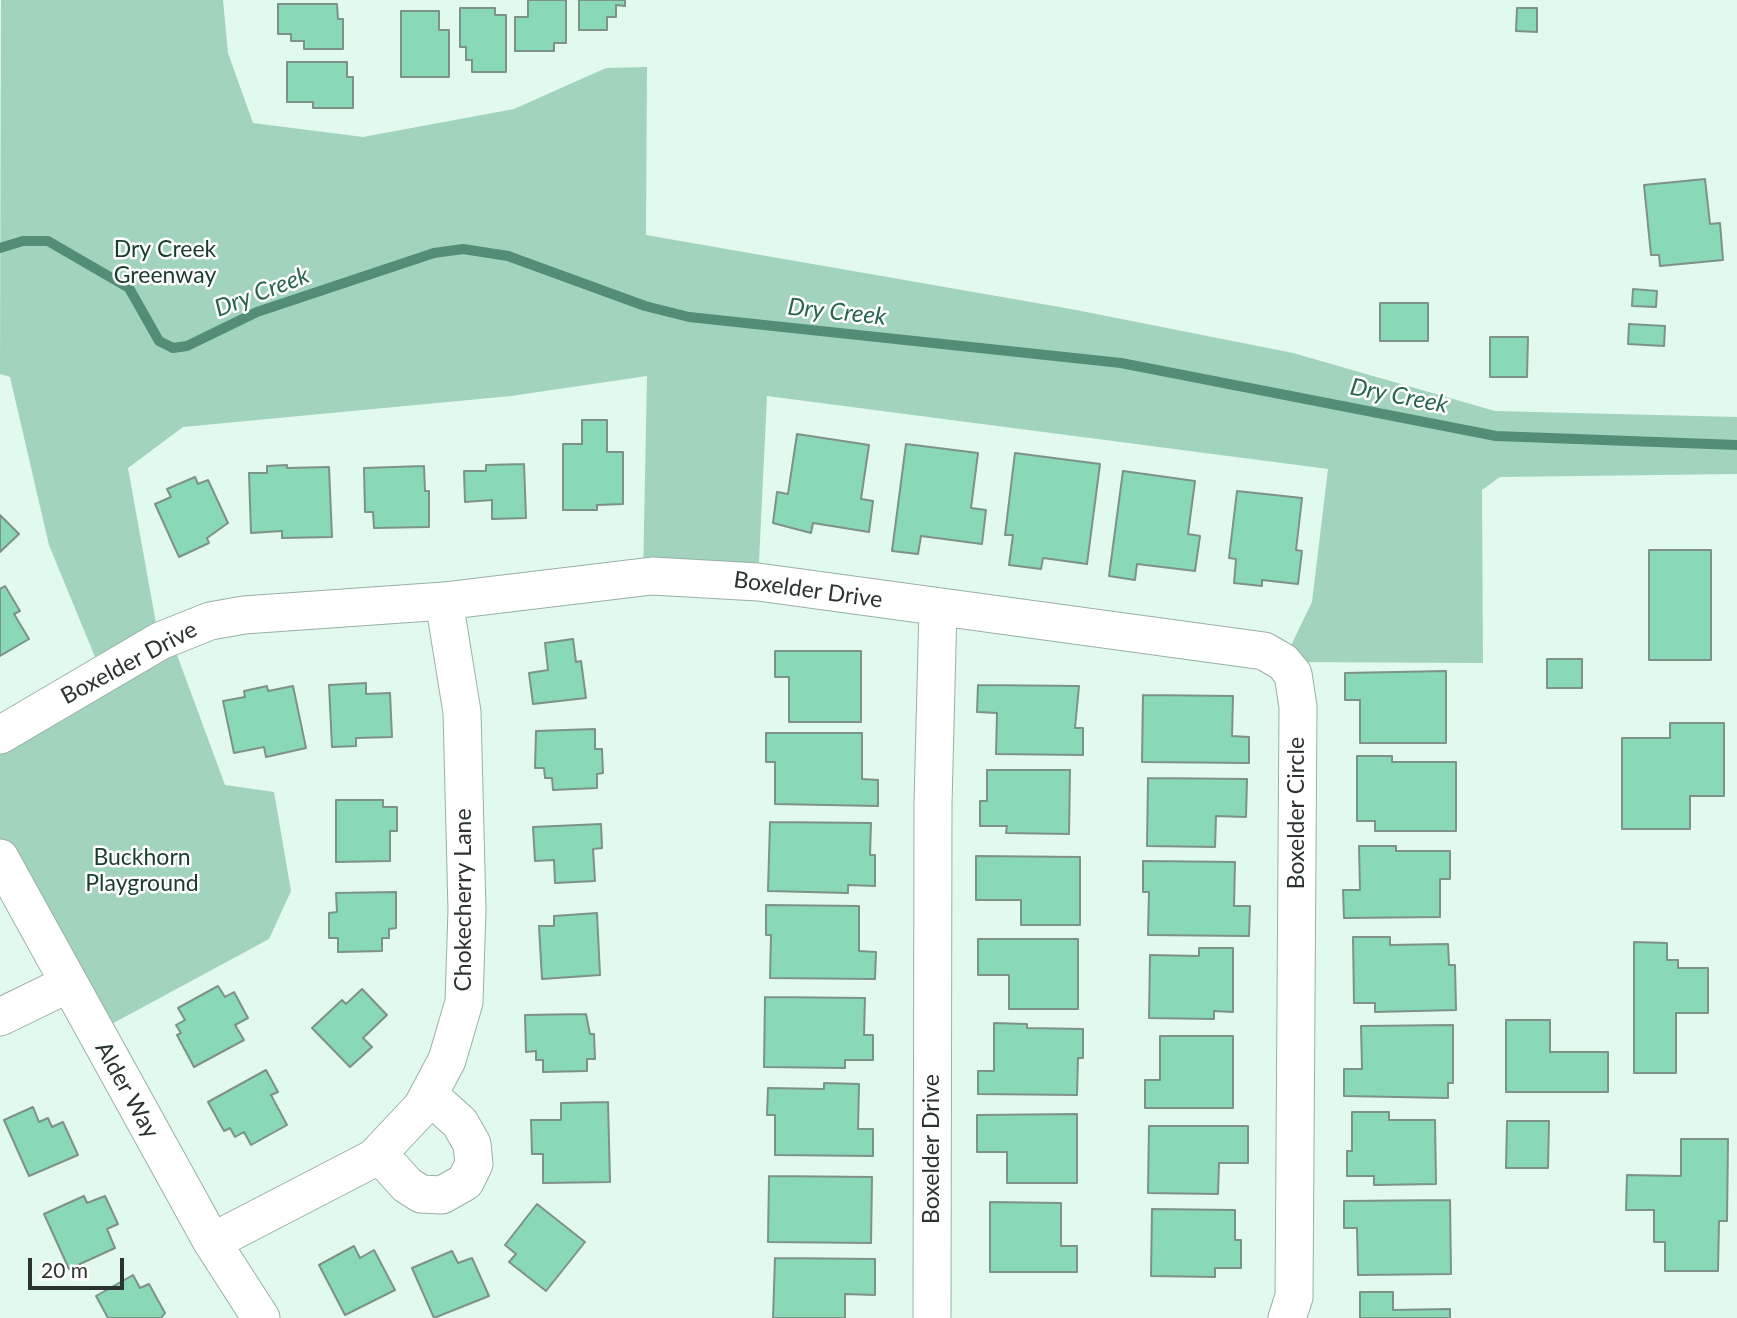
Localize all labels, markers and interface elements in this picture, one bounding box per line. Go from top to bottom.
park label: Dry Creek Greenway [114,236,216,290]
water label: Dry Creek [211,261,313,323]
water label: Dry Creek [786,293,888,331]
water label: Dry Creek [1348,372,1450,420]
street label: Boxelder Drive [732,566,884,614]
street label: Boxelder Drive [56,616,202,710]
street label: Boxelder Circle [1283,737,1311,889]
street label: Chokecherry Lane [450,808,478,992]
park label: Buckhorn Playground [85,844,199,898]
street label: Alder Way [89,1037,165,1143]
street label: Boxelder Drive [918,1074,946,1224]
scale bar [32,1244,128,1288]
text: 20 m [41,1257,88,1282]

